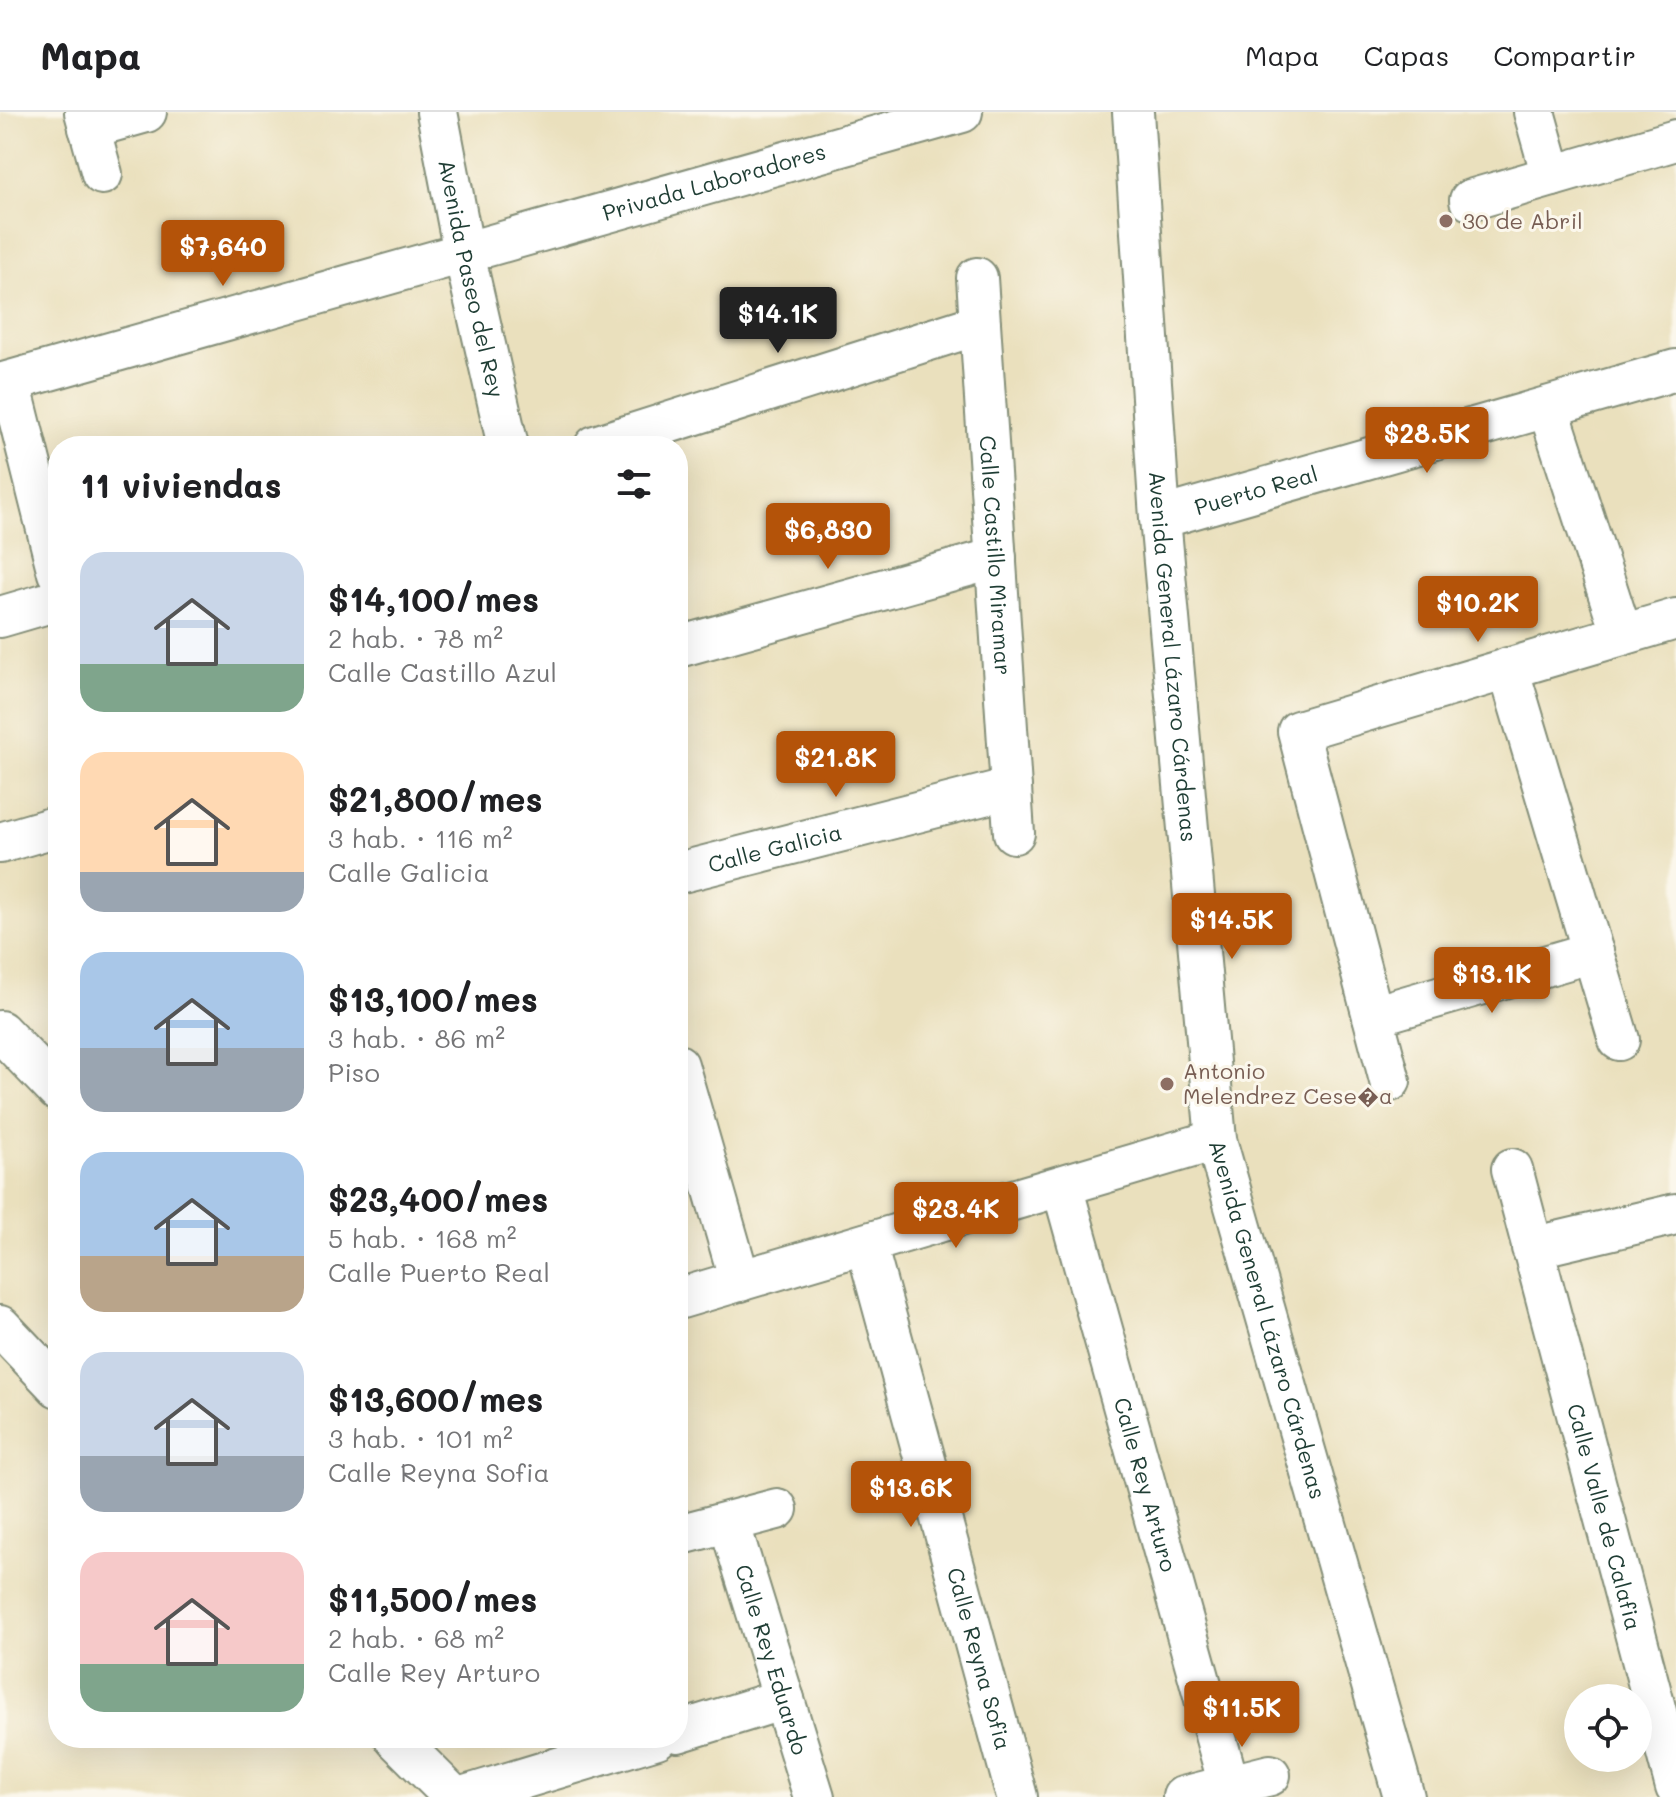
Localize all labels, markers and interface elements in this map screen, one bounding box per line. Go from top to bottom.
text: Mapa [40,30,141,80]
text: Mapa [1245,37,1320,73]
text: Capas [1364,37,1449,73]
text: Compartir [1493,37,1636,73]
street label: Privada Laboradores [599,136,829,227]
street label: Avenida Paseo del Rey [432,157,511,400]
place label: 30 de Abril [1462,206,1583,235]
marker: 30 de Abril [1437,212,1455,230]
pin: $7,640 [158,220,288,288]
text: $7,640 [179,229,267,263]
pin: $14.1K [713,287,843,355]
text: $14.1K [738,296,818,330]
pin: $28.5K [1362,407,1492,475]
text: $28.5K [1383,416,1471,450]
street label: Calle Castillo Miramar [974,435,1018,676]
street label: Puerto Real [1191,459,1321,521]
text: 11 viviendas [80,462,282,507]
icon: filters [612,462,656,506]
street label: Avenida General Lázaro Cárdenas [1143,470,1204,843]
pin: $6,830 [763,503,893,571]
text: $6,830 [784,512,872,546]
text: $14,100/mes [328,576,539,621]
pin: $10.2K [1413,576,1543,644]
icon: home [144,584,240,680]
text: $10.2K [1436,585,1520,619]
text: 2 hab. · 78 m² [328,621,503,655]
text: Calle Castillo Azul [328,655,557,689]
pin: $21.8K [771,731,901,799]
text: $21.8K [794,740,878,774]
text: $21,800/mes [328,776,543,821]
icon: home [144,784,240,880]
street label: Calle Galicia [705,817,845,879]
text: 3 hab. · 116 m² [328,821,512,855]
text: Calle Galicia [328,855,490,889]
pin: $14.5K [1167,893,1297,961]
text: $14.5K [1190,902,1274,936]
pin: $13.1K [1427,947,1557,1015]
text: $13.1K [1452,956,1532,990]
text: $13,100/mes [328,976,538,1021]
icon: home [144,984,240,1080]
text: 3 hab. · 86 m² [328,1021,505,1055]
text: Piso [328,1055,380,1089]
place label: Antonio Melendrez Cese�a [1183,1056,1393,1110]
marker: Antonio Melendrez Cese�a [1158,1075,1176,1093]
street label: Avenida General Lázaro Cárdenas [1203,1136,1333,1502]
text: $23,400/mes [328,1176,548,1221]
pin: $23.4K [891,1182,1021,1250]
icon: home [144,1184,240,1280]
text: $23.4K [912,1191,1000,1225]
text: 5 hab. · 168 m² [328,1221,517,1255]
text: Calle Puerto Real [328,1255,550,1289]
text: $13,600/mes [328,1376,543,1421]
icon: home [144,1384,240,1480]
street label: Calle Rey Arturo [1108,1394,1184,1575]
street label: Calle Valle de Calafia [1561,1400,1649,1633]
text: 3 hab. · 101 m² [328,1421,513,1455]
text: Calle Reyna Sofia [328,1455,550,1489]
pin: $13.6K [846,1461,976,1529]
text: $13.6K [869,1470,953,1504]
street label: Calle Rey Eduardo [729,1561,815,1758]
street label: Calle Reyna Sofia [941,1564,1018,1753]
text: $11,500/mes [328,1576,537,1621]
icon: home [144,1584,240,1680]
text: 2 hab. · 68 m² [328,1621,504,1655]
text: Calle Rey Arturo [328,1655,540,1689]
pin: $11.5K [1177,1681,1307,1749]
map controls [1564,1684,1652,1772]
button: locate [1564,1684,1652,1772]
text: $11.5K [1202,1690,1282,1724]

